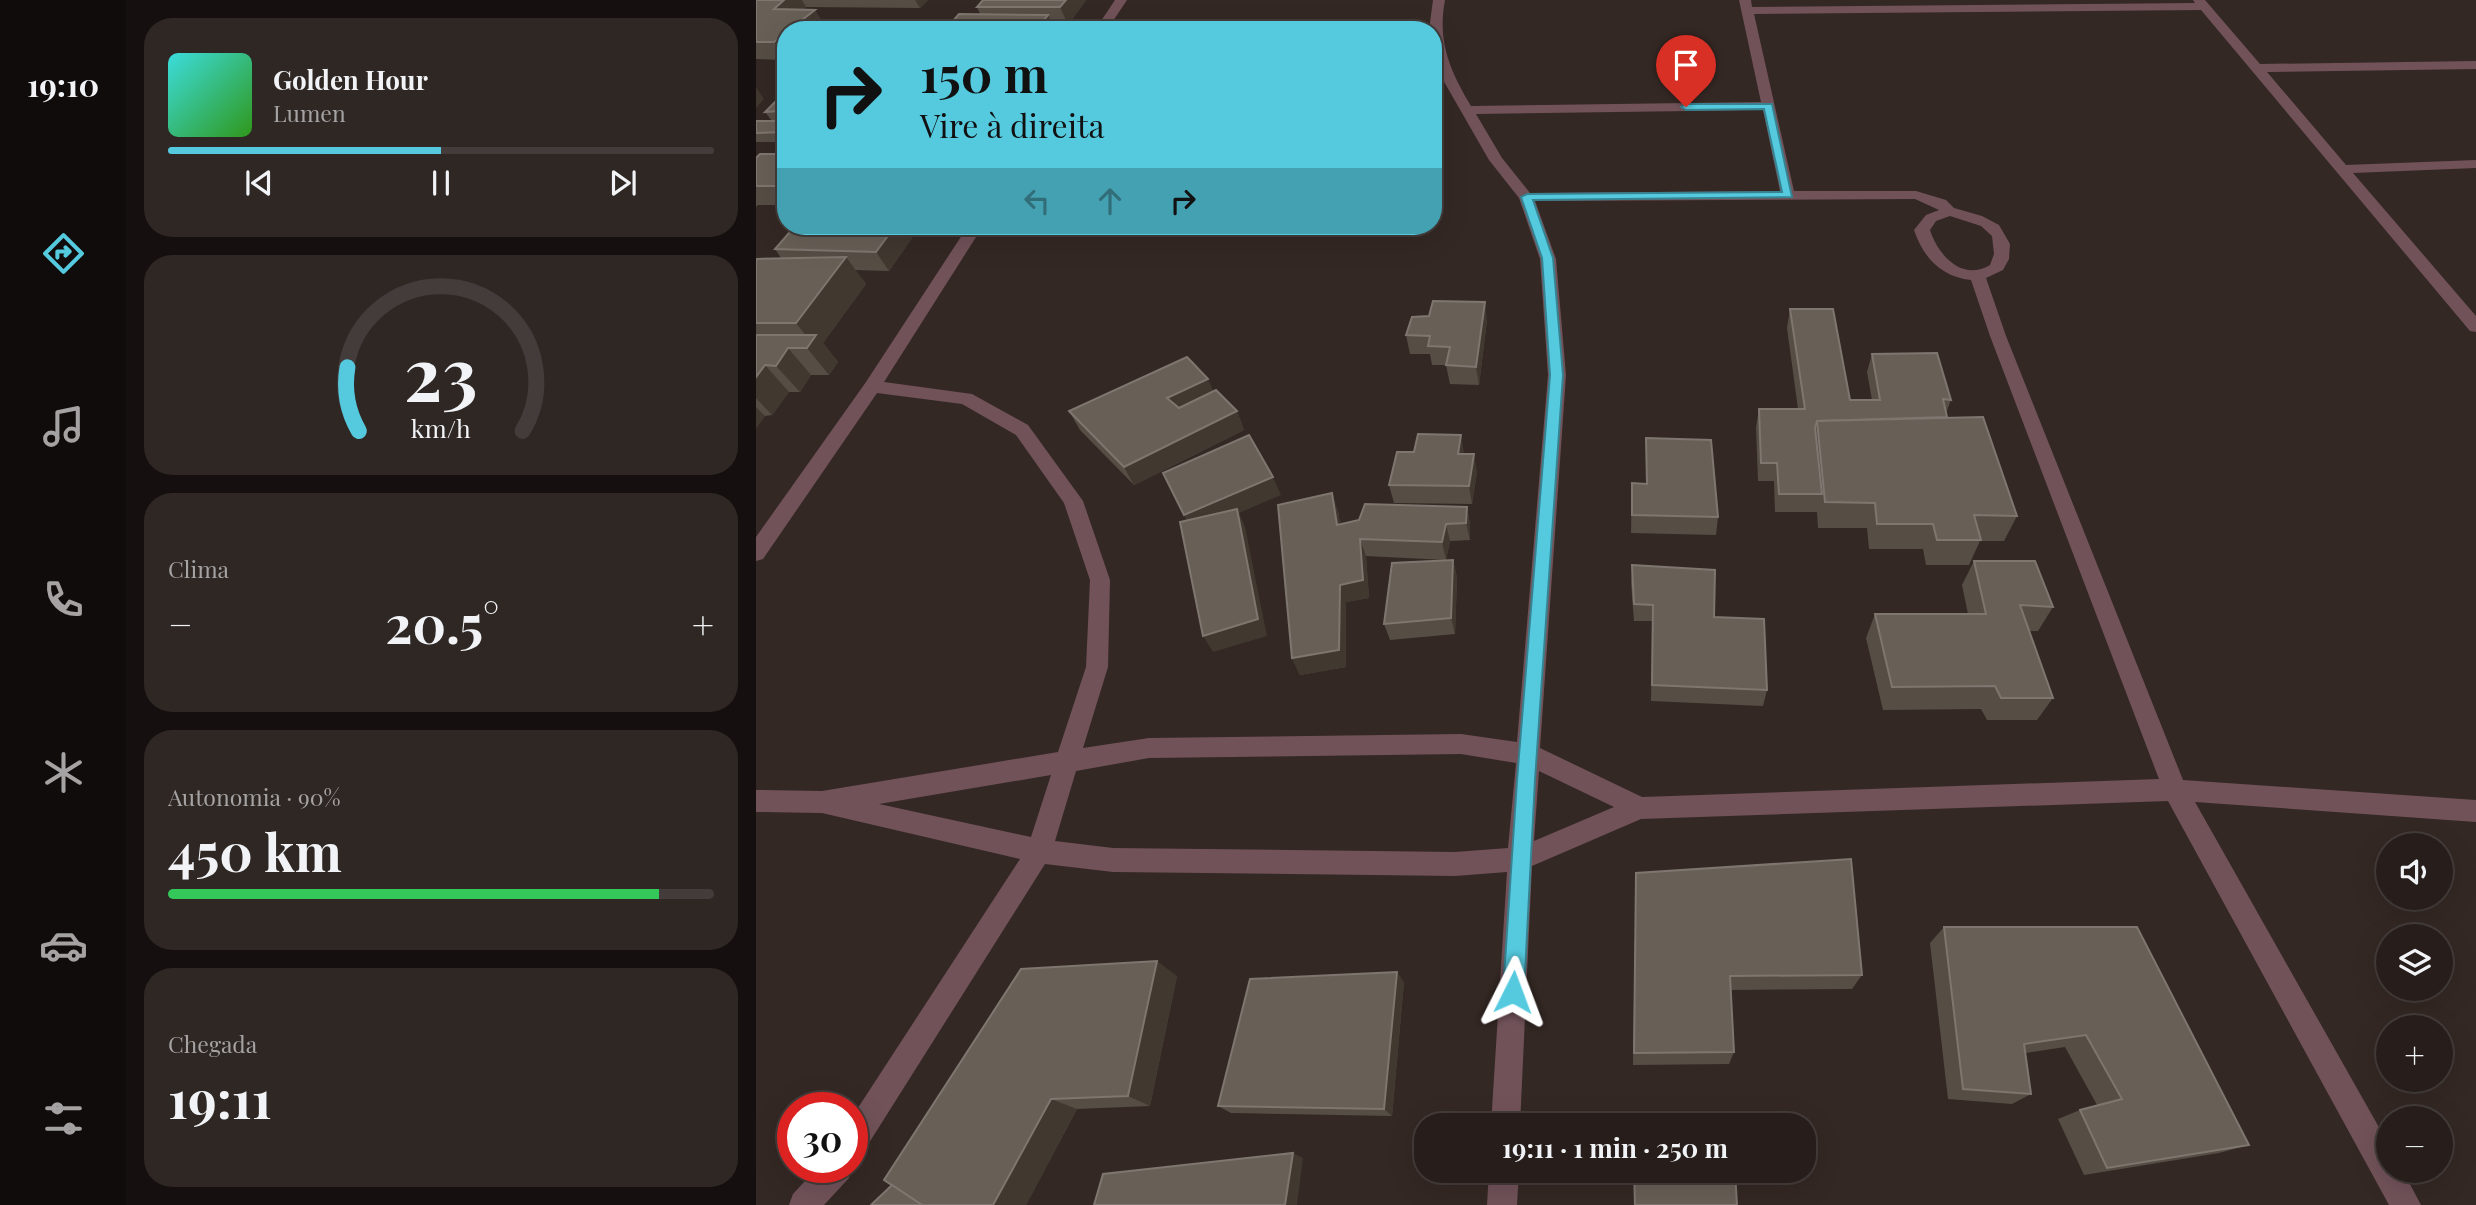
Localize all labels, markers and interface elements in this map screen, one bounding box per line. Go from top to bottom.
pin [1656,35,1716,107]
text: 150 m [920,40,1048,105]
icon: arrive [1667,46,1705,84]
icon: right [805,49,896,140]
text: 19:10 [27,62,99,105]
text: Golden Hour [273,62,428,97]
text: Lumen [273,97,346,128]
text: Vire à direita [920,103,1104,146]
icon: previous [240,164,278,202]
icon: pause [422,164,460,202]
icon: next [604,164,642,202]
icon: left [1018,182,1056,220]
icon: ahead [1091,182,1129,220]
icon: right [1164,182,1202,220]
icon: directions [39,229,88,278]
text: 23 [404,323,478,420]
icon: music [39,402,88,451]
text: km/h [411,411,471,444]
text: Clima [168,553,229,584]
icon: phone [39,575,88,624]
text: 20.5° [385,588,499,657]
text: − [168,598,193,649]
text: + [692,598,714,649]
icon: climate [39,748,88,797]
text: Autonomia · 90% [168,781,341,812]
text: 450 km [168,816,342,885]
map controls [2376,833,2453,1183]
button: sound [2376,833,2453,910]
icon: car [39,921,88,970]
button: layers [2376,924,2453,1001]
position arrow [1476,955,1550,1029]
button: + [2376,1015,2453,1092]
text: Chegada [168,1028,257,1059]
text: 19:11 [168,1063,272,1132]
speed limit sign: 30 [777,1092,868,1183]
icon: filters [39,1094,88,1143]
button: − [2376,1106,2453,1183]
text: 19:11 · 1 min · 250 m [1502,1130,1728,1165]

